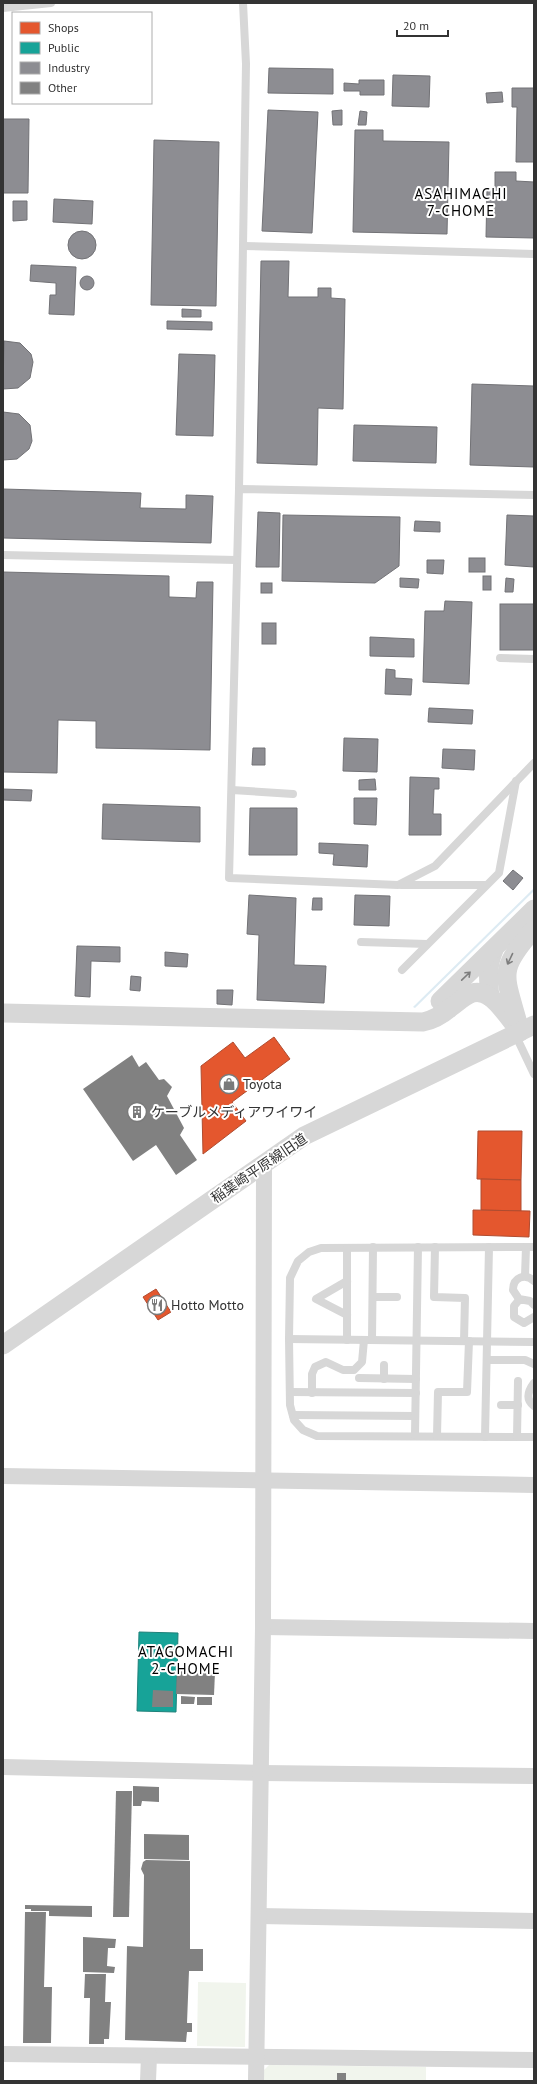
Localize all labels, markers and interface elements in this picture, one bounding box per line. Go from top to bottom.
legend [12,12,152,104]
scale bar [397,12,448,38]
text: 20 m [403,18,429,33]
text: Shops [48,20,79,35]
text: Public [48,40,80,55]
text: Industry [48,60,90,75]
text: Other [48,80,77,95]
district label: ASAHIMACHI 7-CHOME [414,184,508,220]
one-way arrow [506,953,513,965]
one-way arrow [461,971,471,981]
shop icon: Toyota [218,1073,240,1095]
place label: Toyota [243,1075,282,1093]
building icon: ケーブルメディアワイワイ [126,1101,148,1123]
place label: ケーブルメディアワイワイ [151,1103,317,1121]
street label: 稲葉崎平原線旧道 [208,1129,310,1207]
restaurant icon: Hotto Motto [146,1294,168,1316]
place label: Hotto Motto [171,1296,244,1314]
district label: ATAGOMACHI 2-CHOME [138,1642,234,1678]

